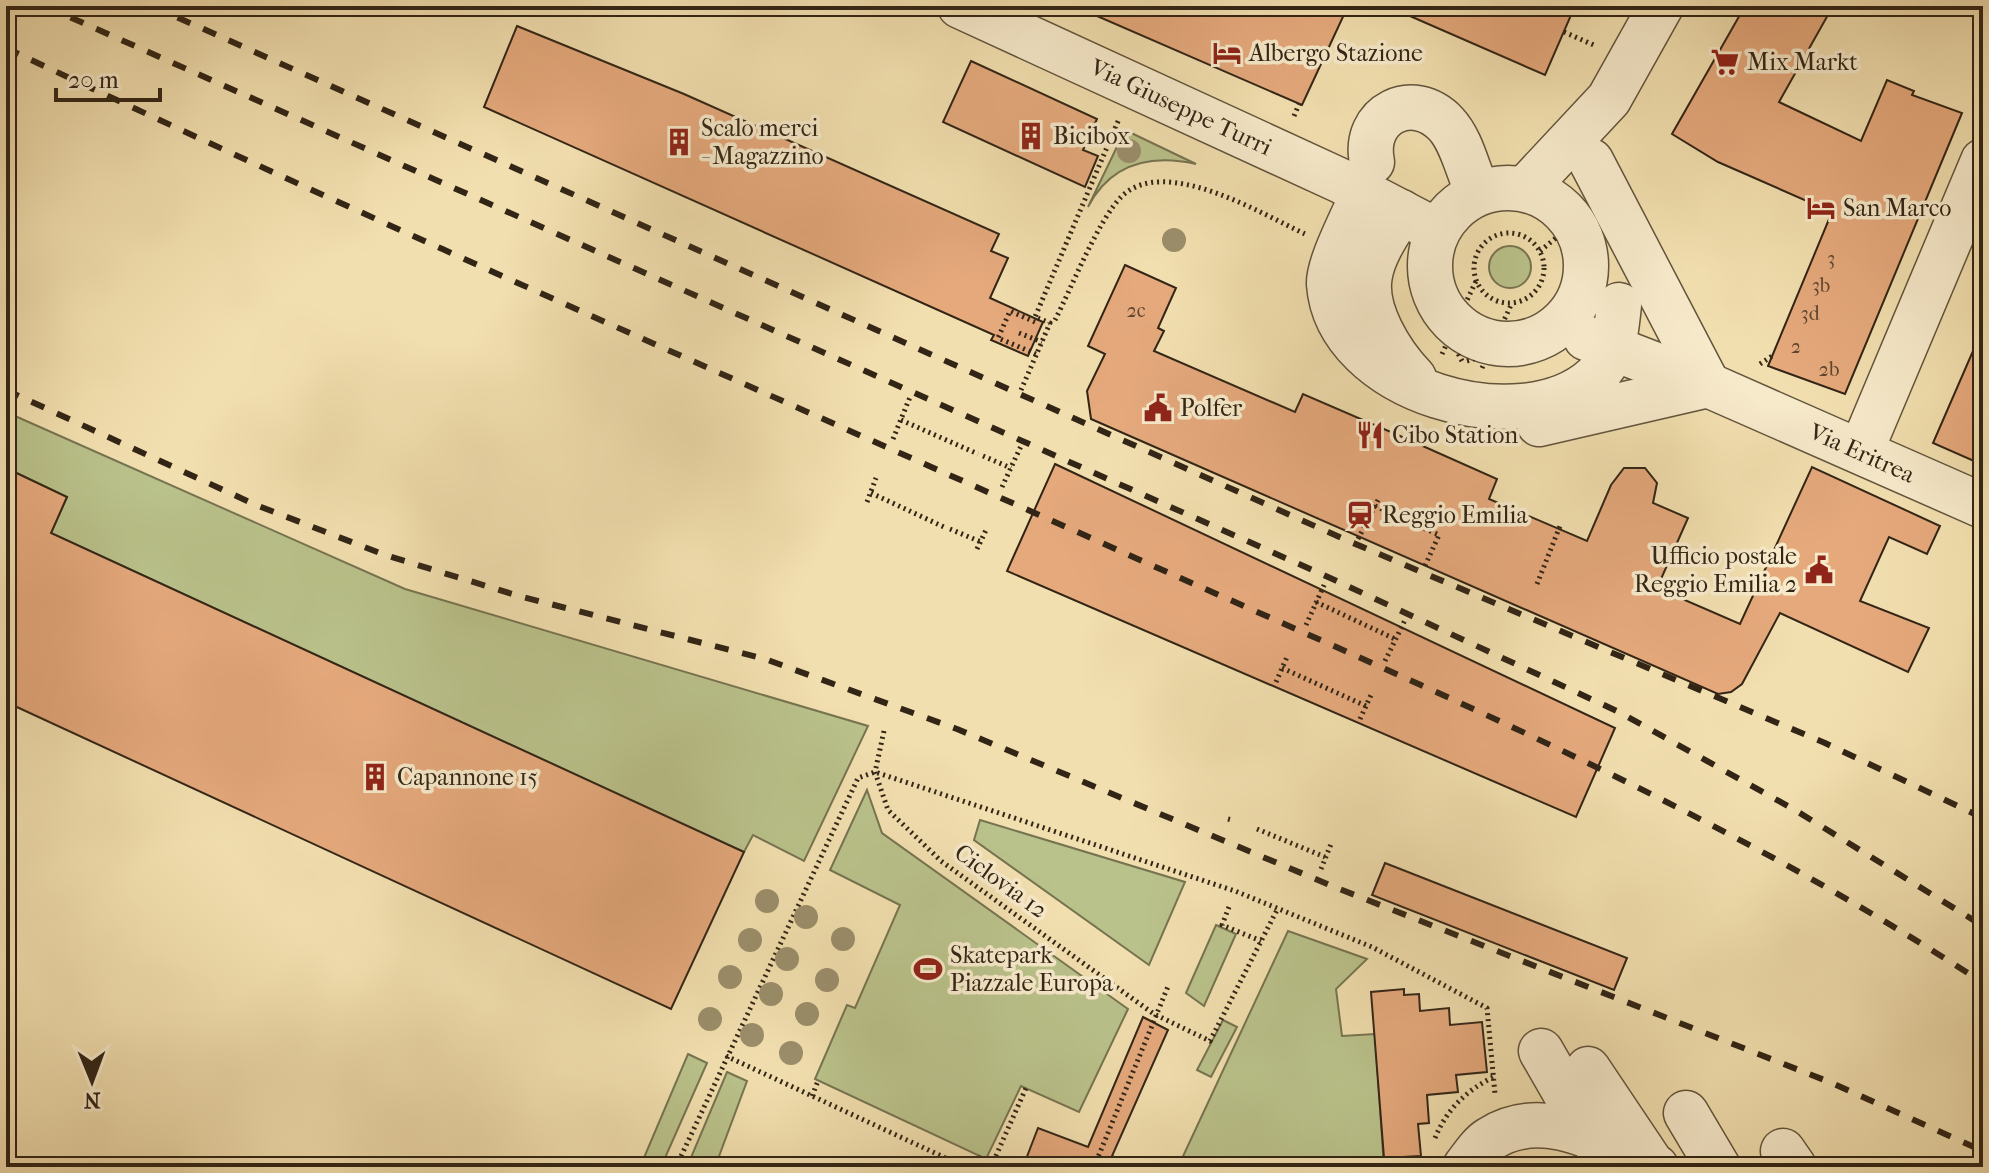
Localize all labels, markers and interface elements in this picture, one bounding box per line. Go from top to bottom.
hotel icon: Albergo Stazione [1212,38,1242,68]
place label: Albergo Stazione [1248,39,1423,67]
supermarket icon: Mix Markt [1710,47,1740,77]
place label: Mix Markt [1747,48,1858,76]
scale bar [56,52,160,102]
street label: Via Giuseppe Turri [1085,52,1276,161]
text: 20 m [68,66,119,94]
place label: Scalo merci - Magazzino [701,114,824,170]
building icon: Bicibox [1016,121,1046,151]
place label: Bicibox [1053,122,1130,150]
building icon: Scalo merci - Magazzino [664,127,694,157]
hotel icon: San Marco [1806,193,1836,223]
place label: San Marco [1843,194,1952,222]
house number: 3 [1827,247,1835,270]
house number: 3b [1812,274,1830,297]
house number: 2c [1126,299,1146,322]
house number: 3d [1800,302,1821,325]
house number: 2 [1791,335,1801,358]
house number: 2b [1819,358,1839,381]
public building icon: Polfer [1143,393,1173,423]
place label: Polfer [1180,394,1243,422]
street label: Via Eritrea [1804,417,1920,489]
restaurant icon: Cibo Station [1355,420,1385,450]
place label: Cibo Station [1392,421,1518,449]
station icon: Reggio Emilia [1345,500,1375,530]
place label: Reggio Emilia [1382,501,1528,529]
place label: Ufficio postale Reggio Emilia 2 [1634,542,1797,598]
public building icon: Ufficio postale Reggio Emilia 2 [1804,555,1834,585]
building icon: Capannone 15 [360,762,390,792]
place label: Capannone 15 [397,763,538,791]
street label: Ciclovia 12 [949,838,1053,924]
place label: Skatepark Piazzale Europa [950,941,1114,997]
sports icon: Skatepark Piazzale Europa [913,954,943,984]
north arrow [52,1041,132,1121]
text: N [83,1087,101,1113]

